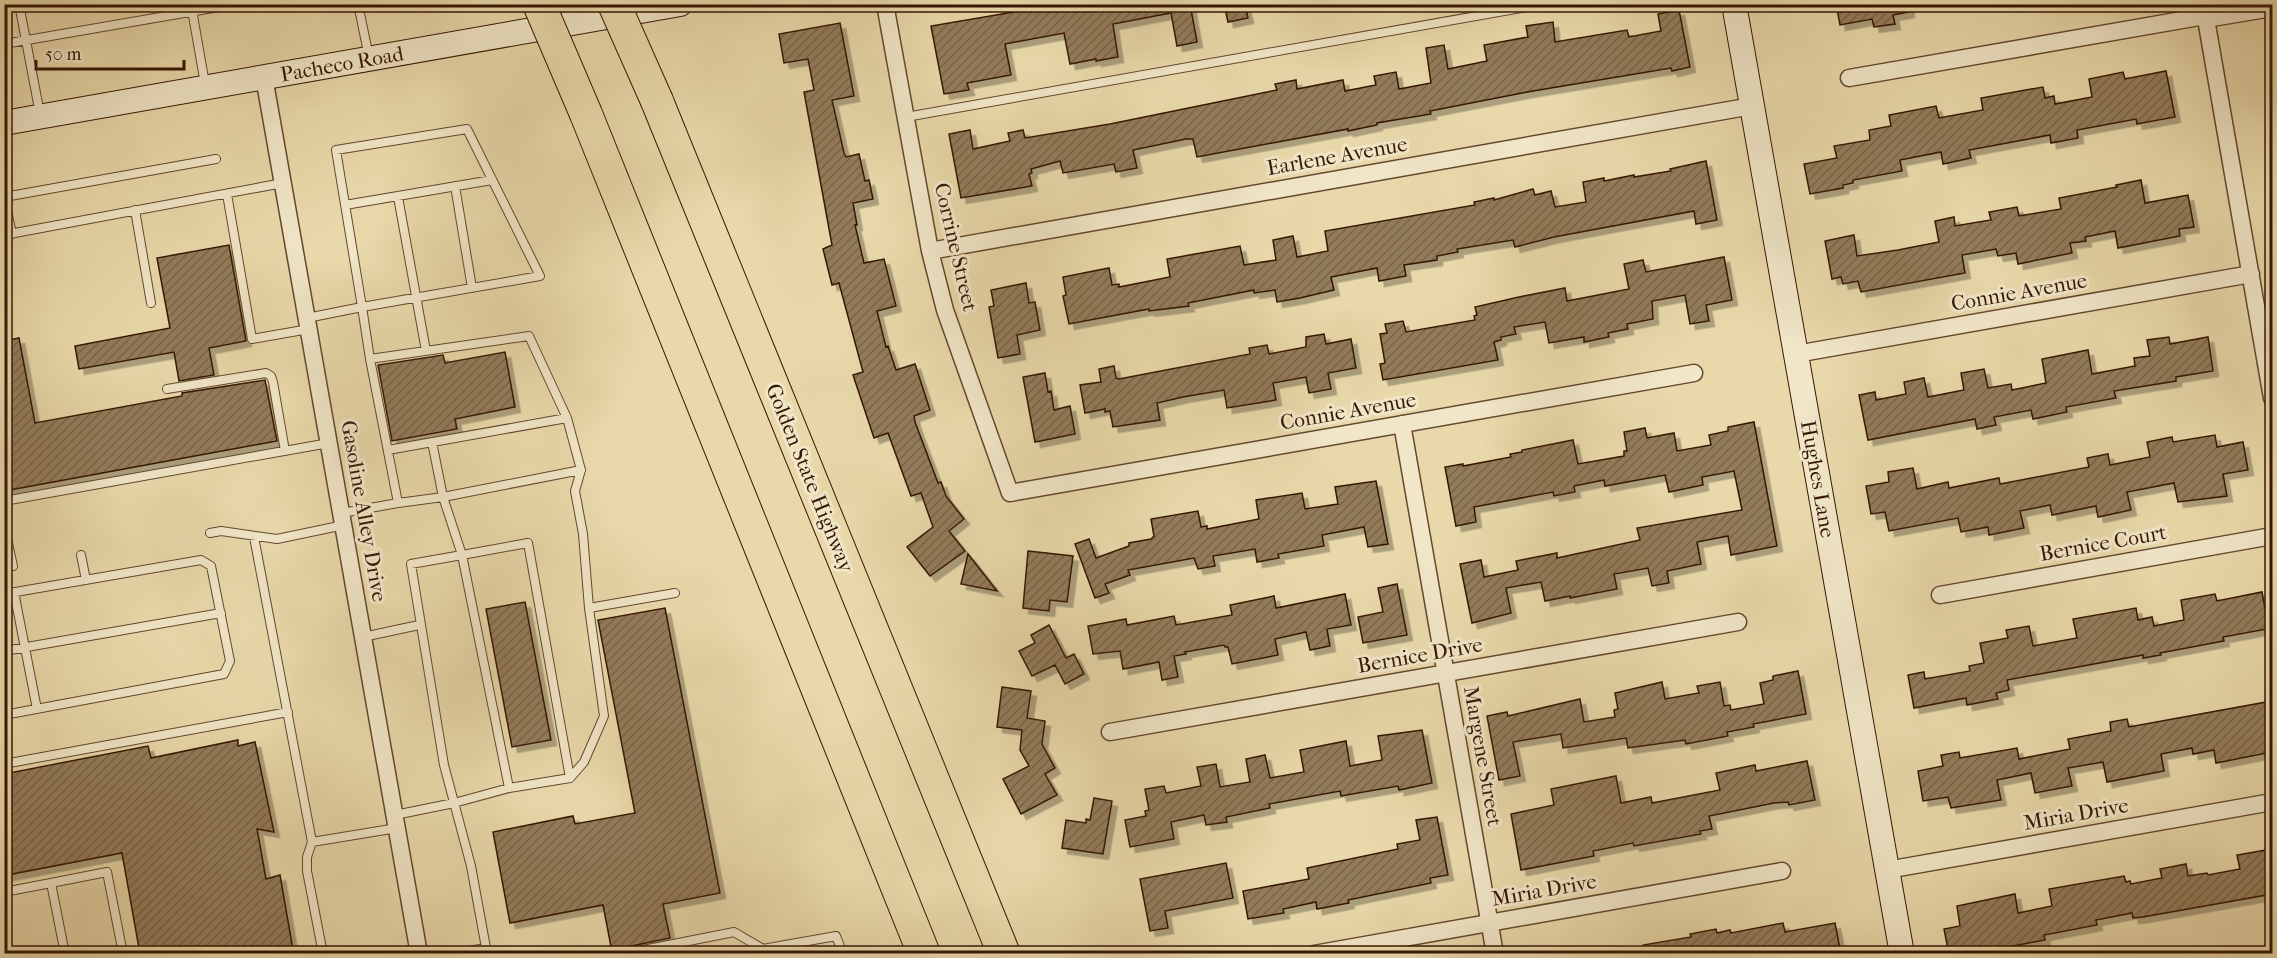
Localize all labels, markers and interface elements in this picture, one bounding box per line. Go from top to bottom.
scale bar [36,33,184,71]
street label: Pacheco Road [279,41,406,87]
text: 50 m [45,44,82,65]
street label: Earlene Avenue [1265,132,1409,180]
street label: Corrine Street [930,180,983,314]
street label: Connie Avenue [1949,268,2089,316]
street label: Golden State Highway [761,380,859,577]
street label: Connie Avenue [1278,387,1418,435]
street label: Gasoline Alley Drive [336,418,392,604]
street label: Hughes Lane [1796,418,1840,540]
street label: Bernice Court [2038,520,2169,566]
street label: Bernice Drive [1356,632,1484,678]
street label: Margene Street [1459,684,1507,828]
street label: Miria Drive [2022,793,2130,835]
street label: Miria Drive [1490,869,1598,911]

